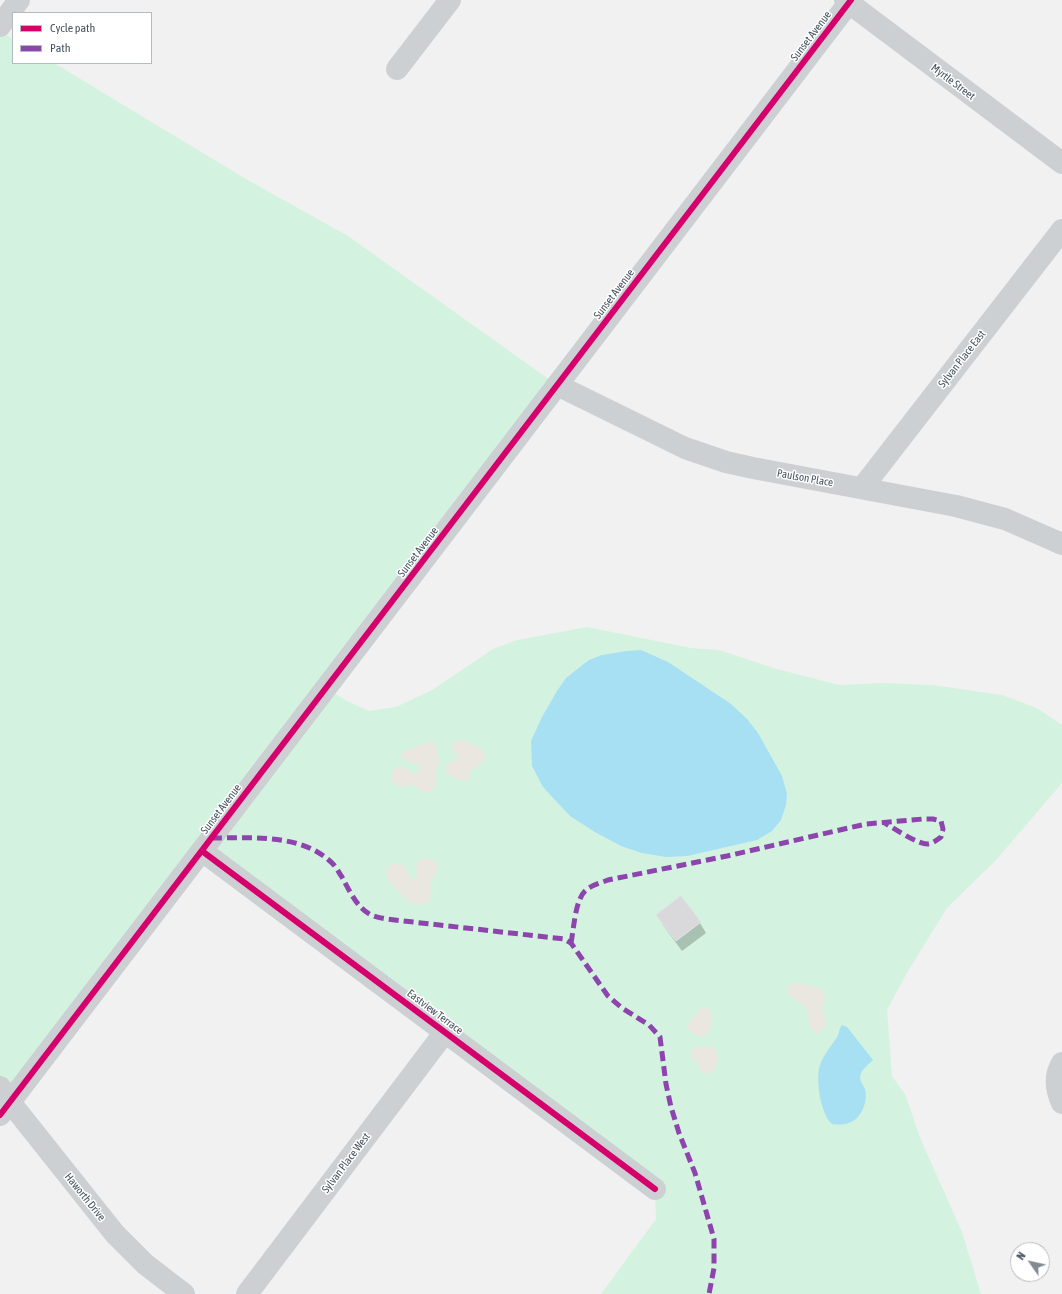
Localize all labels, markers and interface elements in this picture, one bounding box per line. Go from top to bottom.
street label: Sunset Avenue [788,8,834,64]
legend [12,12,152,64]
text: Cycle path [50,21,95,35]
text: Path [50,41,71,55]
street label: Myrtle Street [928,61,978,103]
street label: Sunset Avenue [591,266,637,322]
street label: Sylvan Place East [936,328,988,390]
street label: Paulson Place [776,467,834,489]
street label: Sunset Avenue [395,524,441,580]
street label: Sunset Avenue [198,781,244,837]
street label: Eastview Terrace [404,987,466,1037]
street label: Sylvan Place West [319,1130,373,1196]
street label: Haworth Drive [62,1170,108,1224]
north arrow [1010,1242,1050,1282]
text: N [1014,1250,1028,1262]

